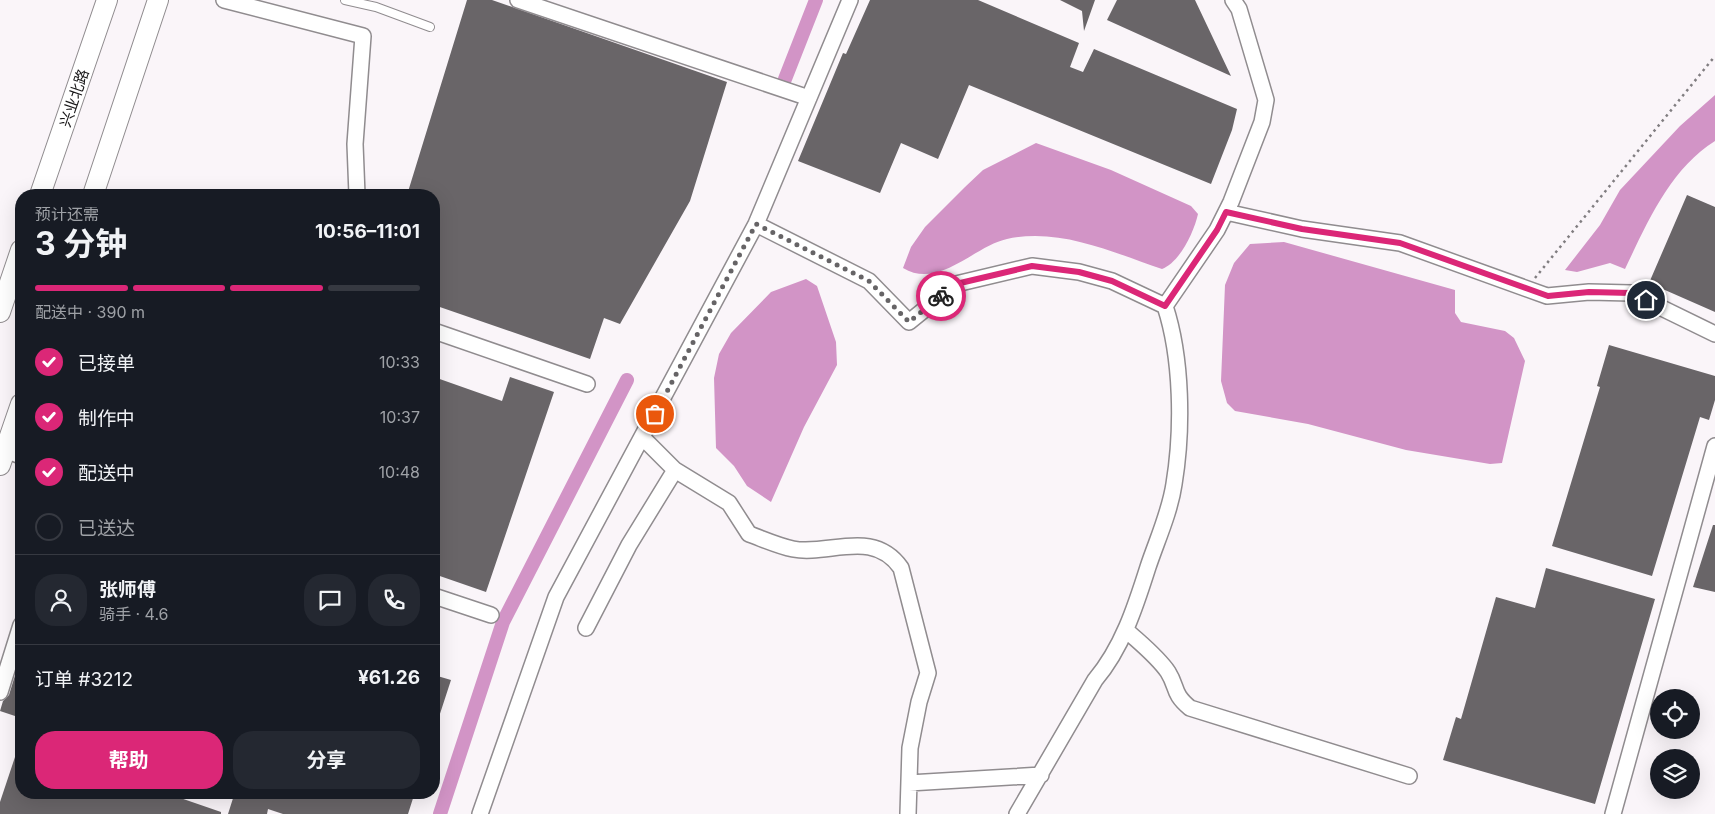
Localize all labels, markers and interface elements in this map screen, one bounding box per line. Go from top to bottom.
street label: 兴业北路 [55,67,93,129]
text: 预计还需 [35,204,99,224]
text: 10:56–11:01 [315,220,420,243]
text: 3 分钟 [35,224,127,263]
courier [916,271,966,321]
pin [1625,279,1667,321]
icon: bike [927,282,955,310]
icon: home [1632,286,1660,314]
text: 配送中 · 390 m [35,302,145,322]
icon: check [35,348,63,376]
text: 已接单 [78,352,135,375]
text: 10:33 [379,352,420,372]
pin [634,393,676,435]
icon: bag [641,400,669,428]
icon: check [35,403,63,431]
text: 制作中 [78,407,135,430]
text: 10:37 [380,407,420,427]
icon: check [35,458,63,486]
text: 配送中 [78,462,135,485]
text: 10:48 [379,462,420,482]
text: 已送达 [78,517,135,540]
button: person [35,574,87,626]
button: chat [304,574,356,626]
button: phone [368,574,420,626]
text: 张师傅 [99,578,156,601]
text: 骑手 · 4.6 [99,604,169,624]
text: ¥61.26 [358,666,420,689]
text: 订单 #3212 [35,668,133,691]
map controls [1650,689,1700,799]
button: locate [1650,689,1700,739]
button: 帮助 [35,731,223,789]
button: 分享 [233,731,420,789]
button: layers [1650,749,1700,799]

